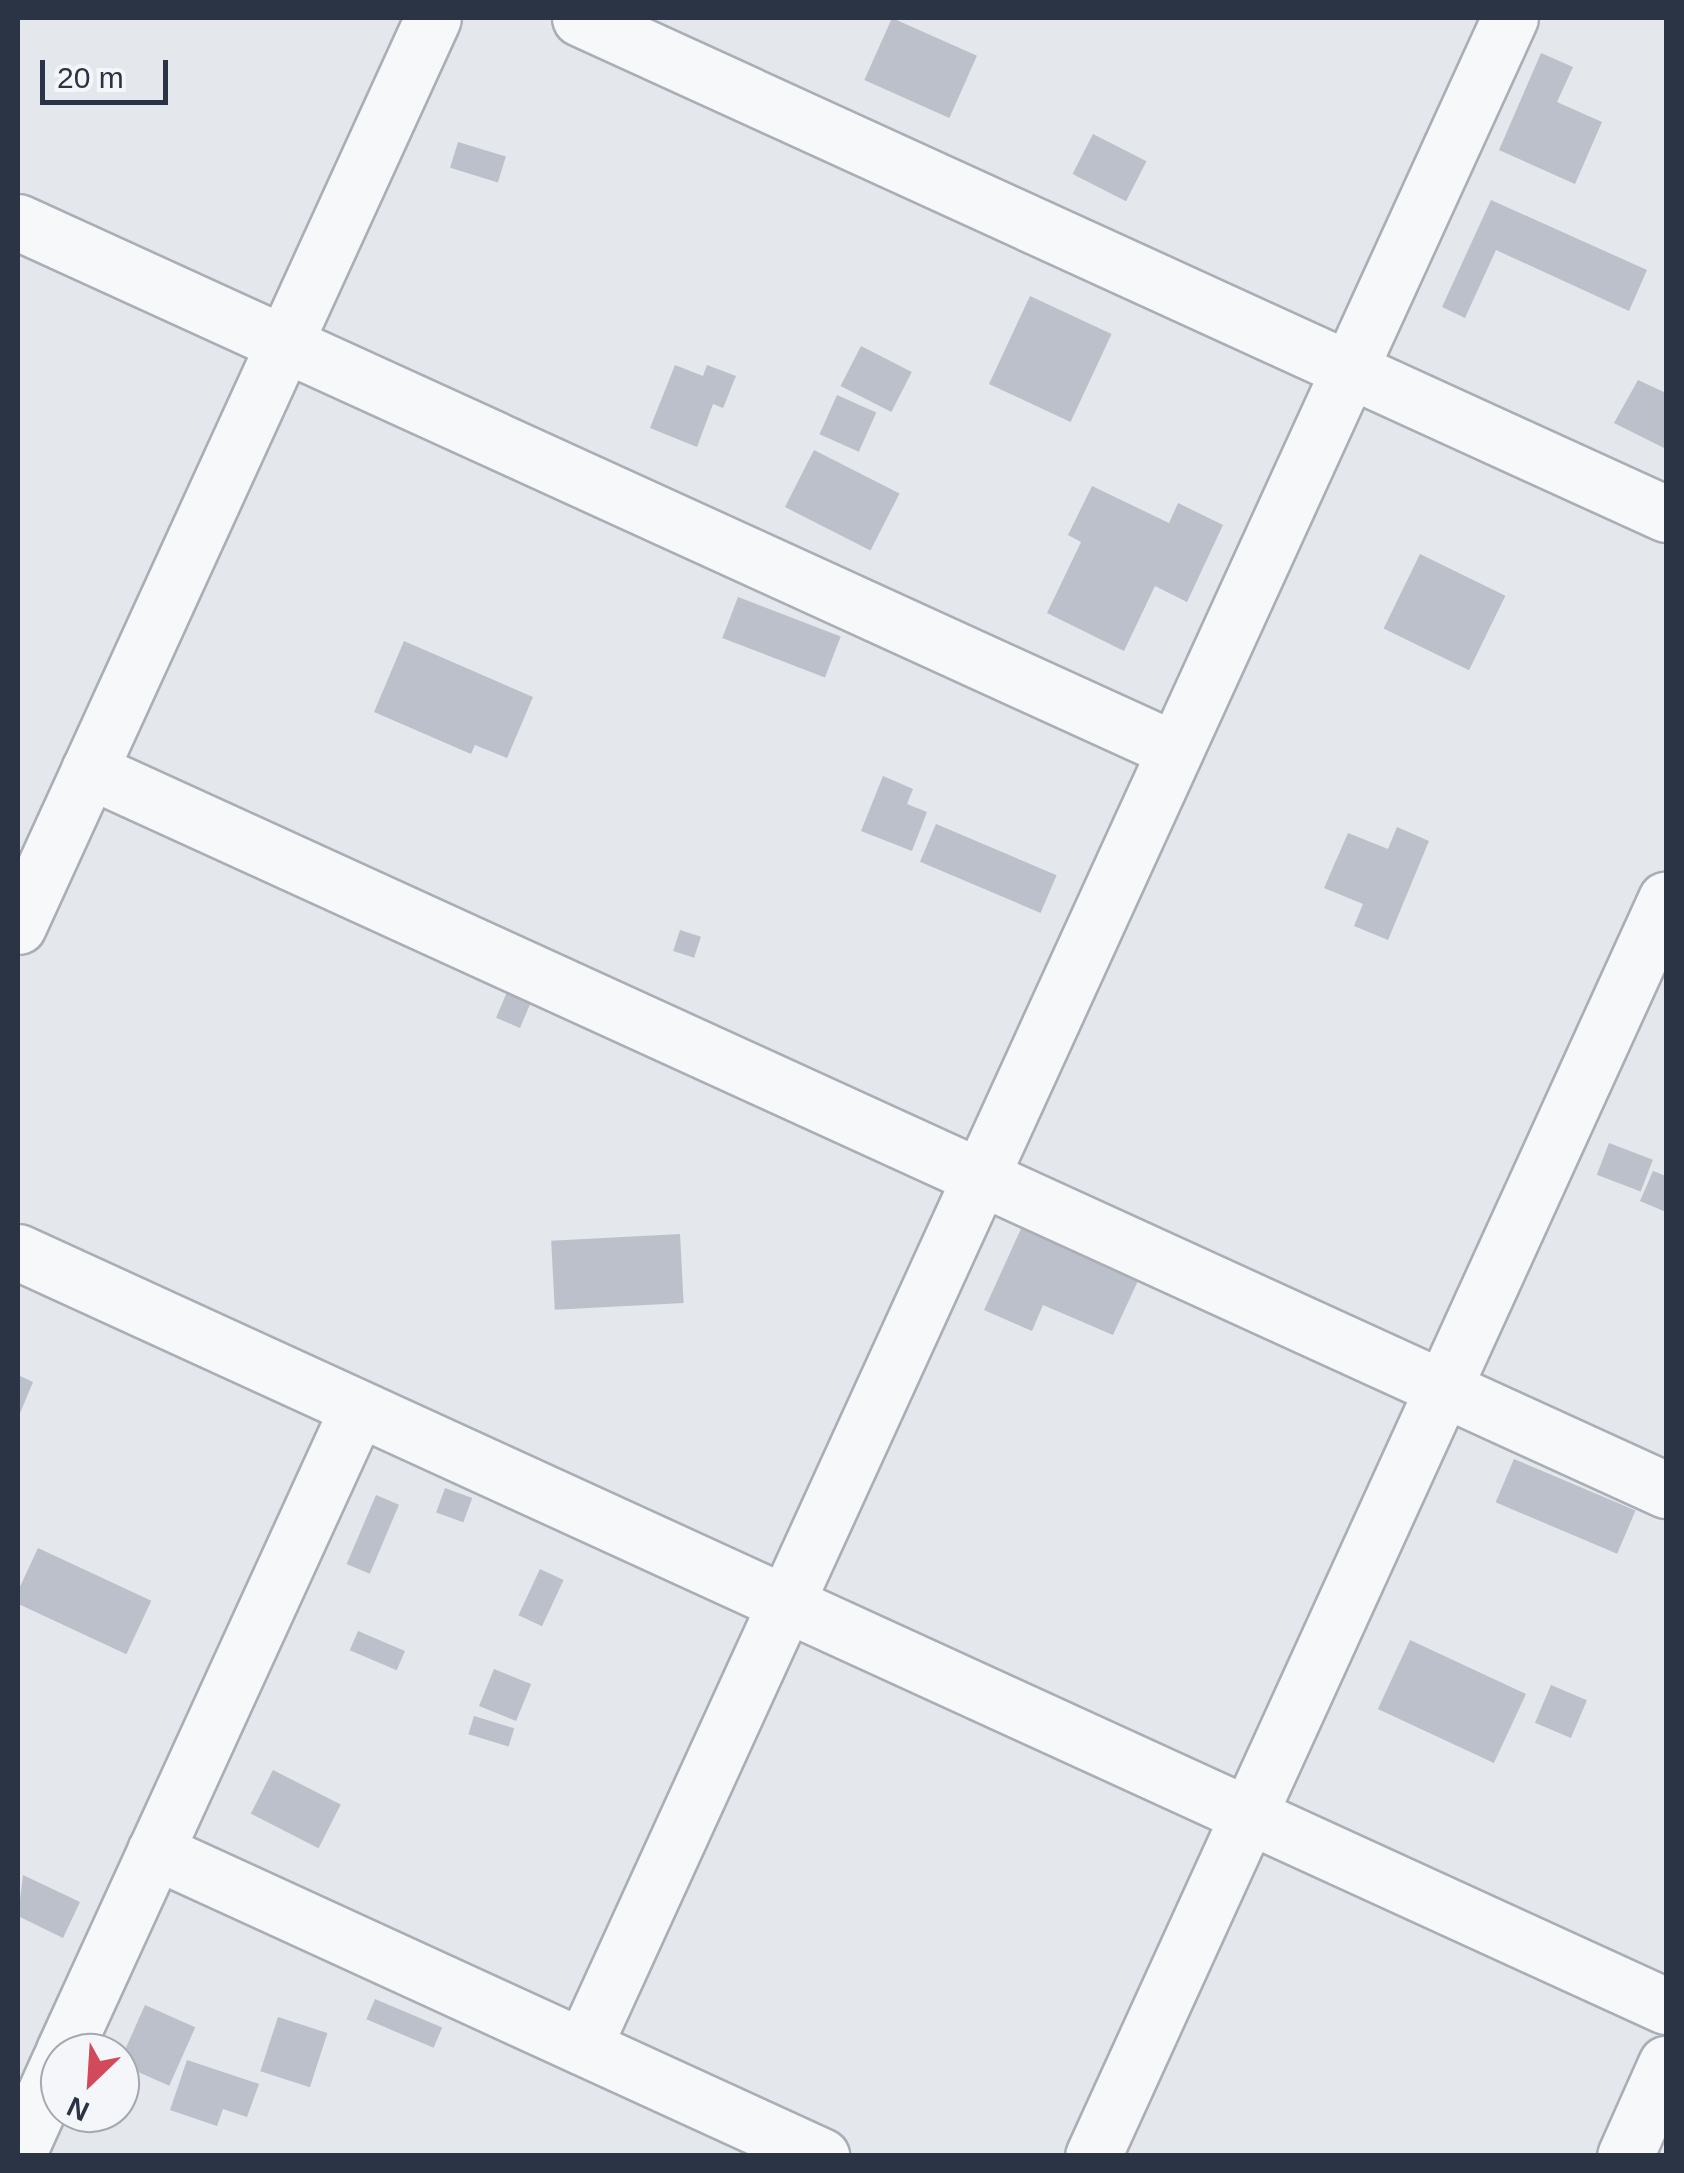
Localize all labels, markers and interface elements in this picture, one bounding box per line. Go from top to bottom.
scale bar [45,40,172,102]
text: 20 m [57,61,124,94]
north arrow [40,2033,140,2133]
text: N [62,2091,94,2127]

